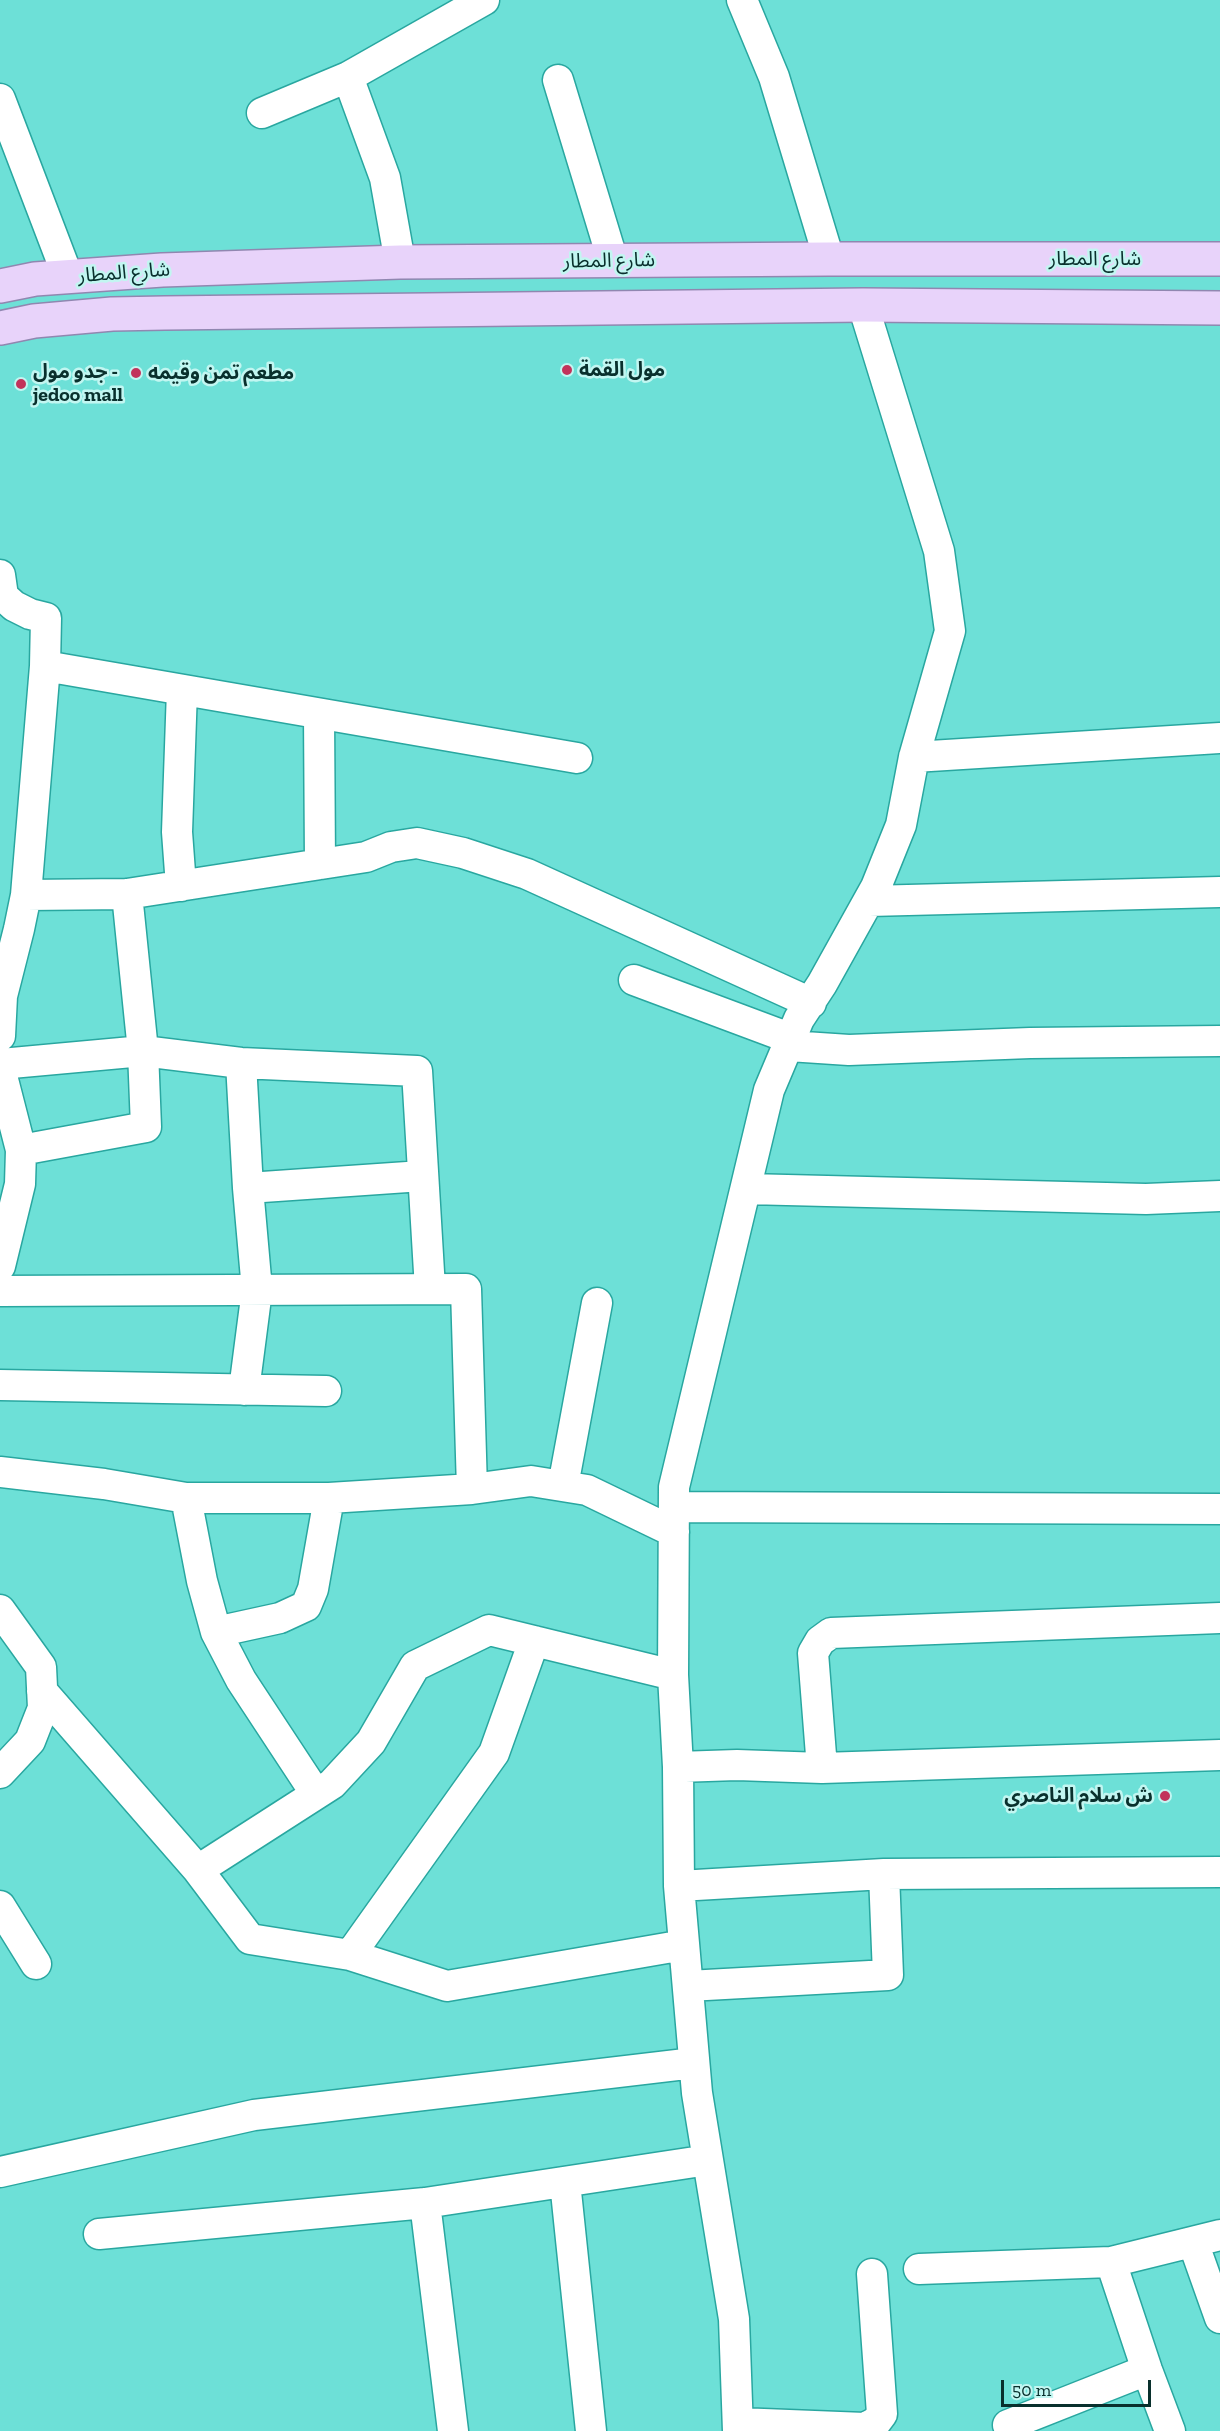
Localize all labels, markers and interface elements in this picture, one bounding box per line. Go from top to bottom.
street label: شارع المطار [1049,247,1141,271]
street label: شارع المطار [563,248,655,274]
street label: شارع المطار [77,258,171,288]
place label: مول القمة [579,358,665,382]
place label: جدو مول - jedoo mall [33,360,123,407]
place label: مطعم تمن وقيمه [148,361,294,385]
marker: مول القمة [560,363,574,377]
marker: مطعم تمن وقيمه [129,366,143,380]
marker: جدو مول - jedoo mall [14,377,28,391]
place label: ش سلام الناصري [1004,1784,1153,1808]
marker: ش سلام الناصري [1158,1789,1172,1803]
scale bar [1004,2368,1154,2406]
text: 50 m [1012,2379,1051,2401]

